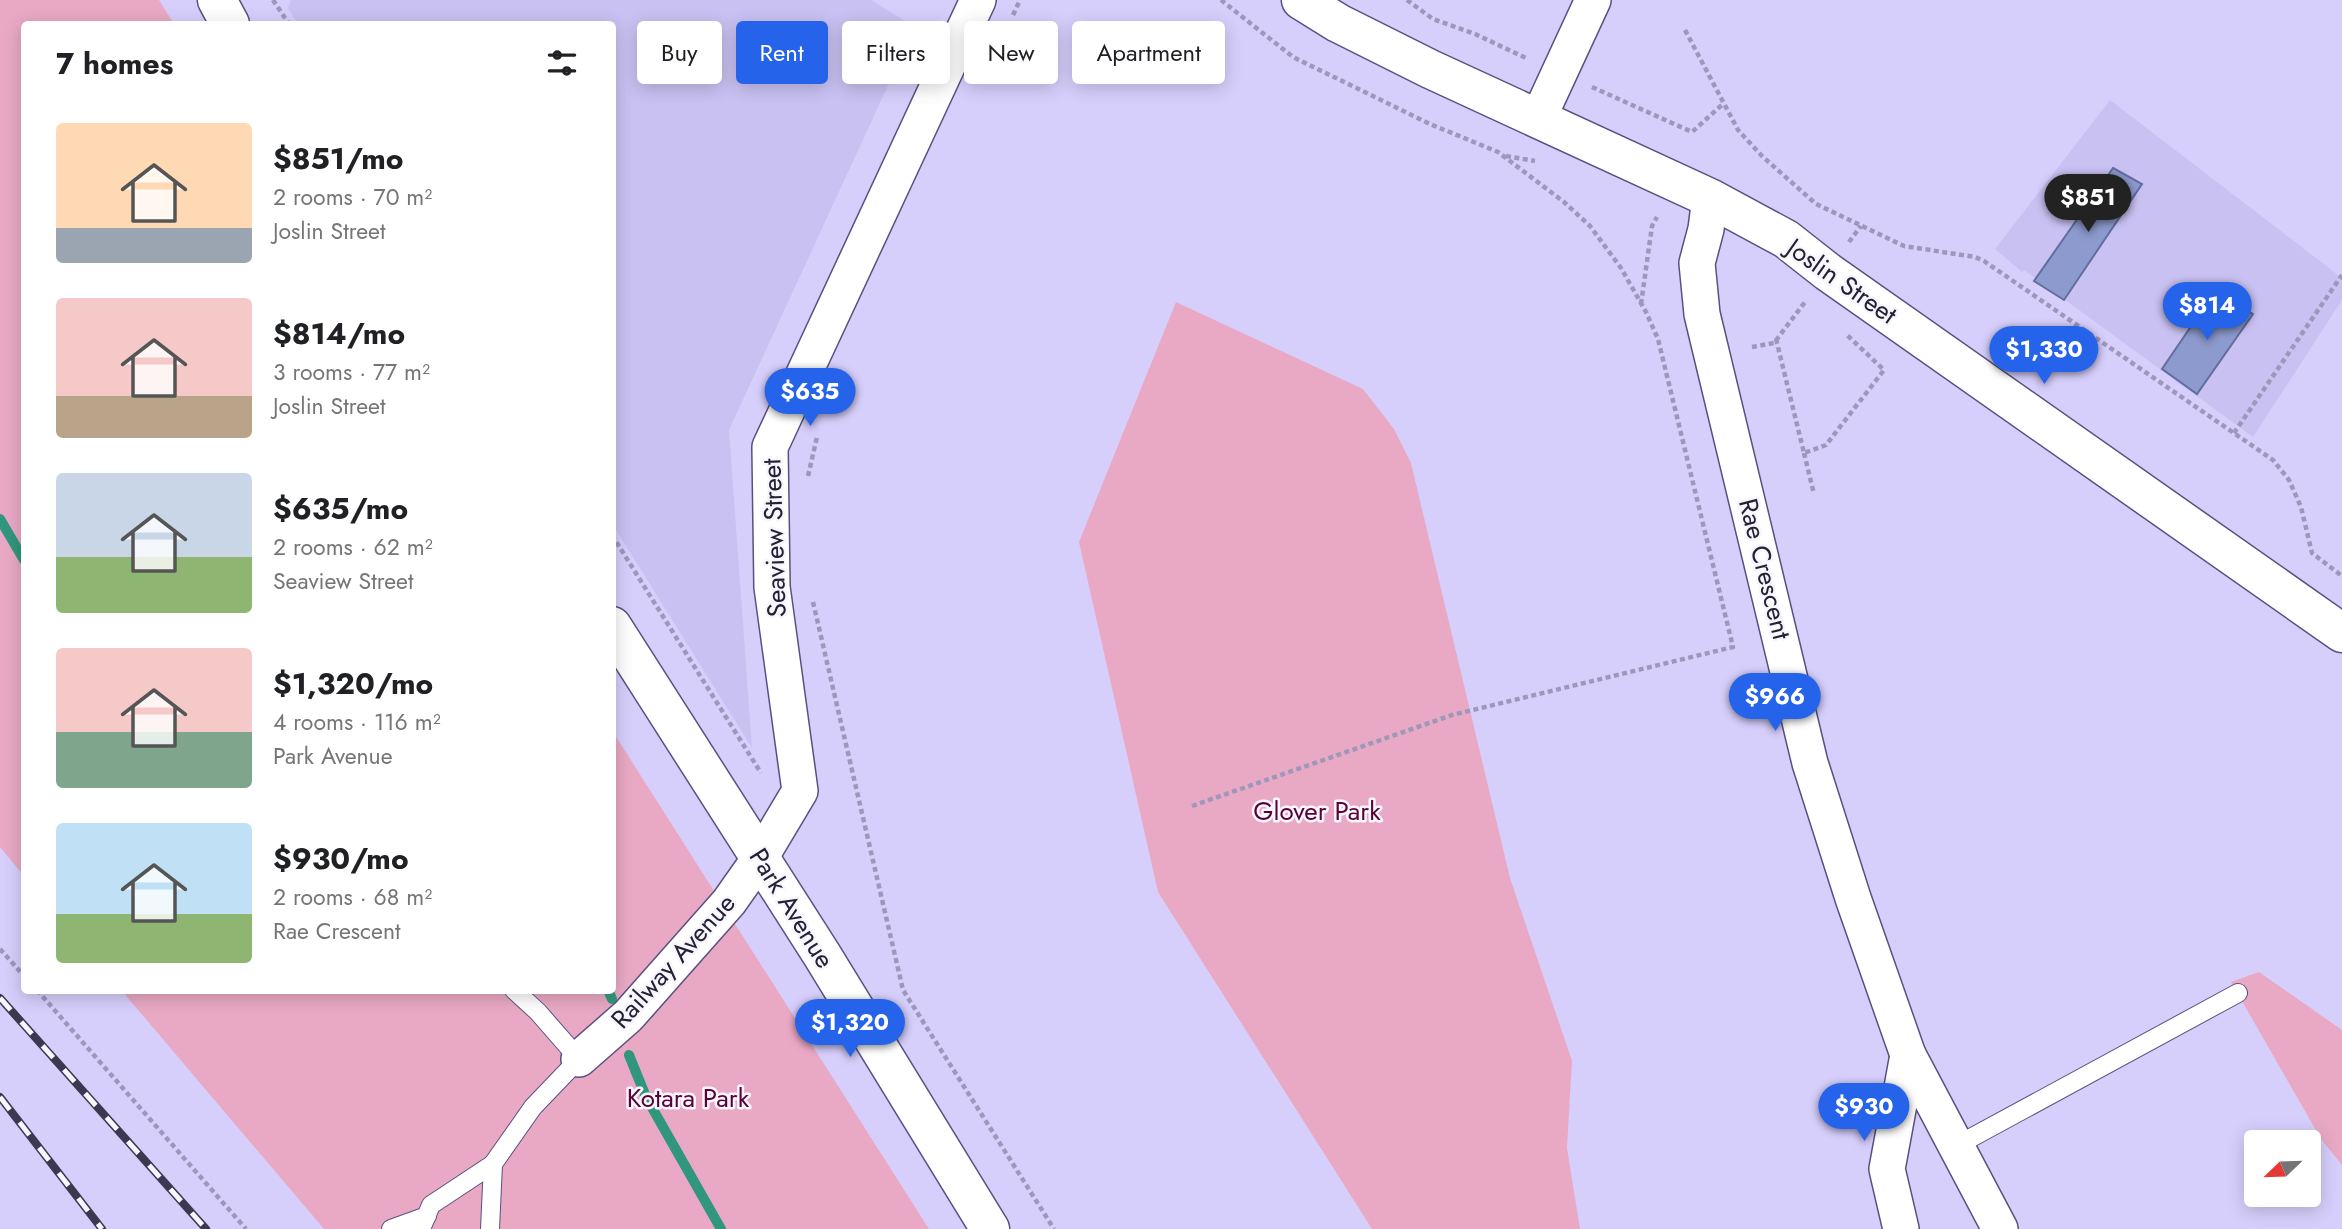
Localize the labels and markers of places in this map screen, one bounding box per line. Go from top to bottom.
pin: $851 [2047,174,2129,234]
pin: $814 [2166,282,2248,342]
pin: $1,330 [1987,326,2101,386]
pin: $635 [769,368,851,428]
pin: $966 [1734,674,1816,733]
pin: $1,320 [793,1000,907,1059]
pin: $930 [1823,1084,1905,1143]

